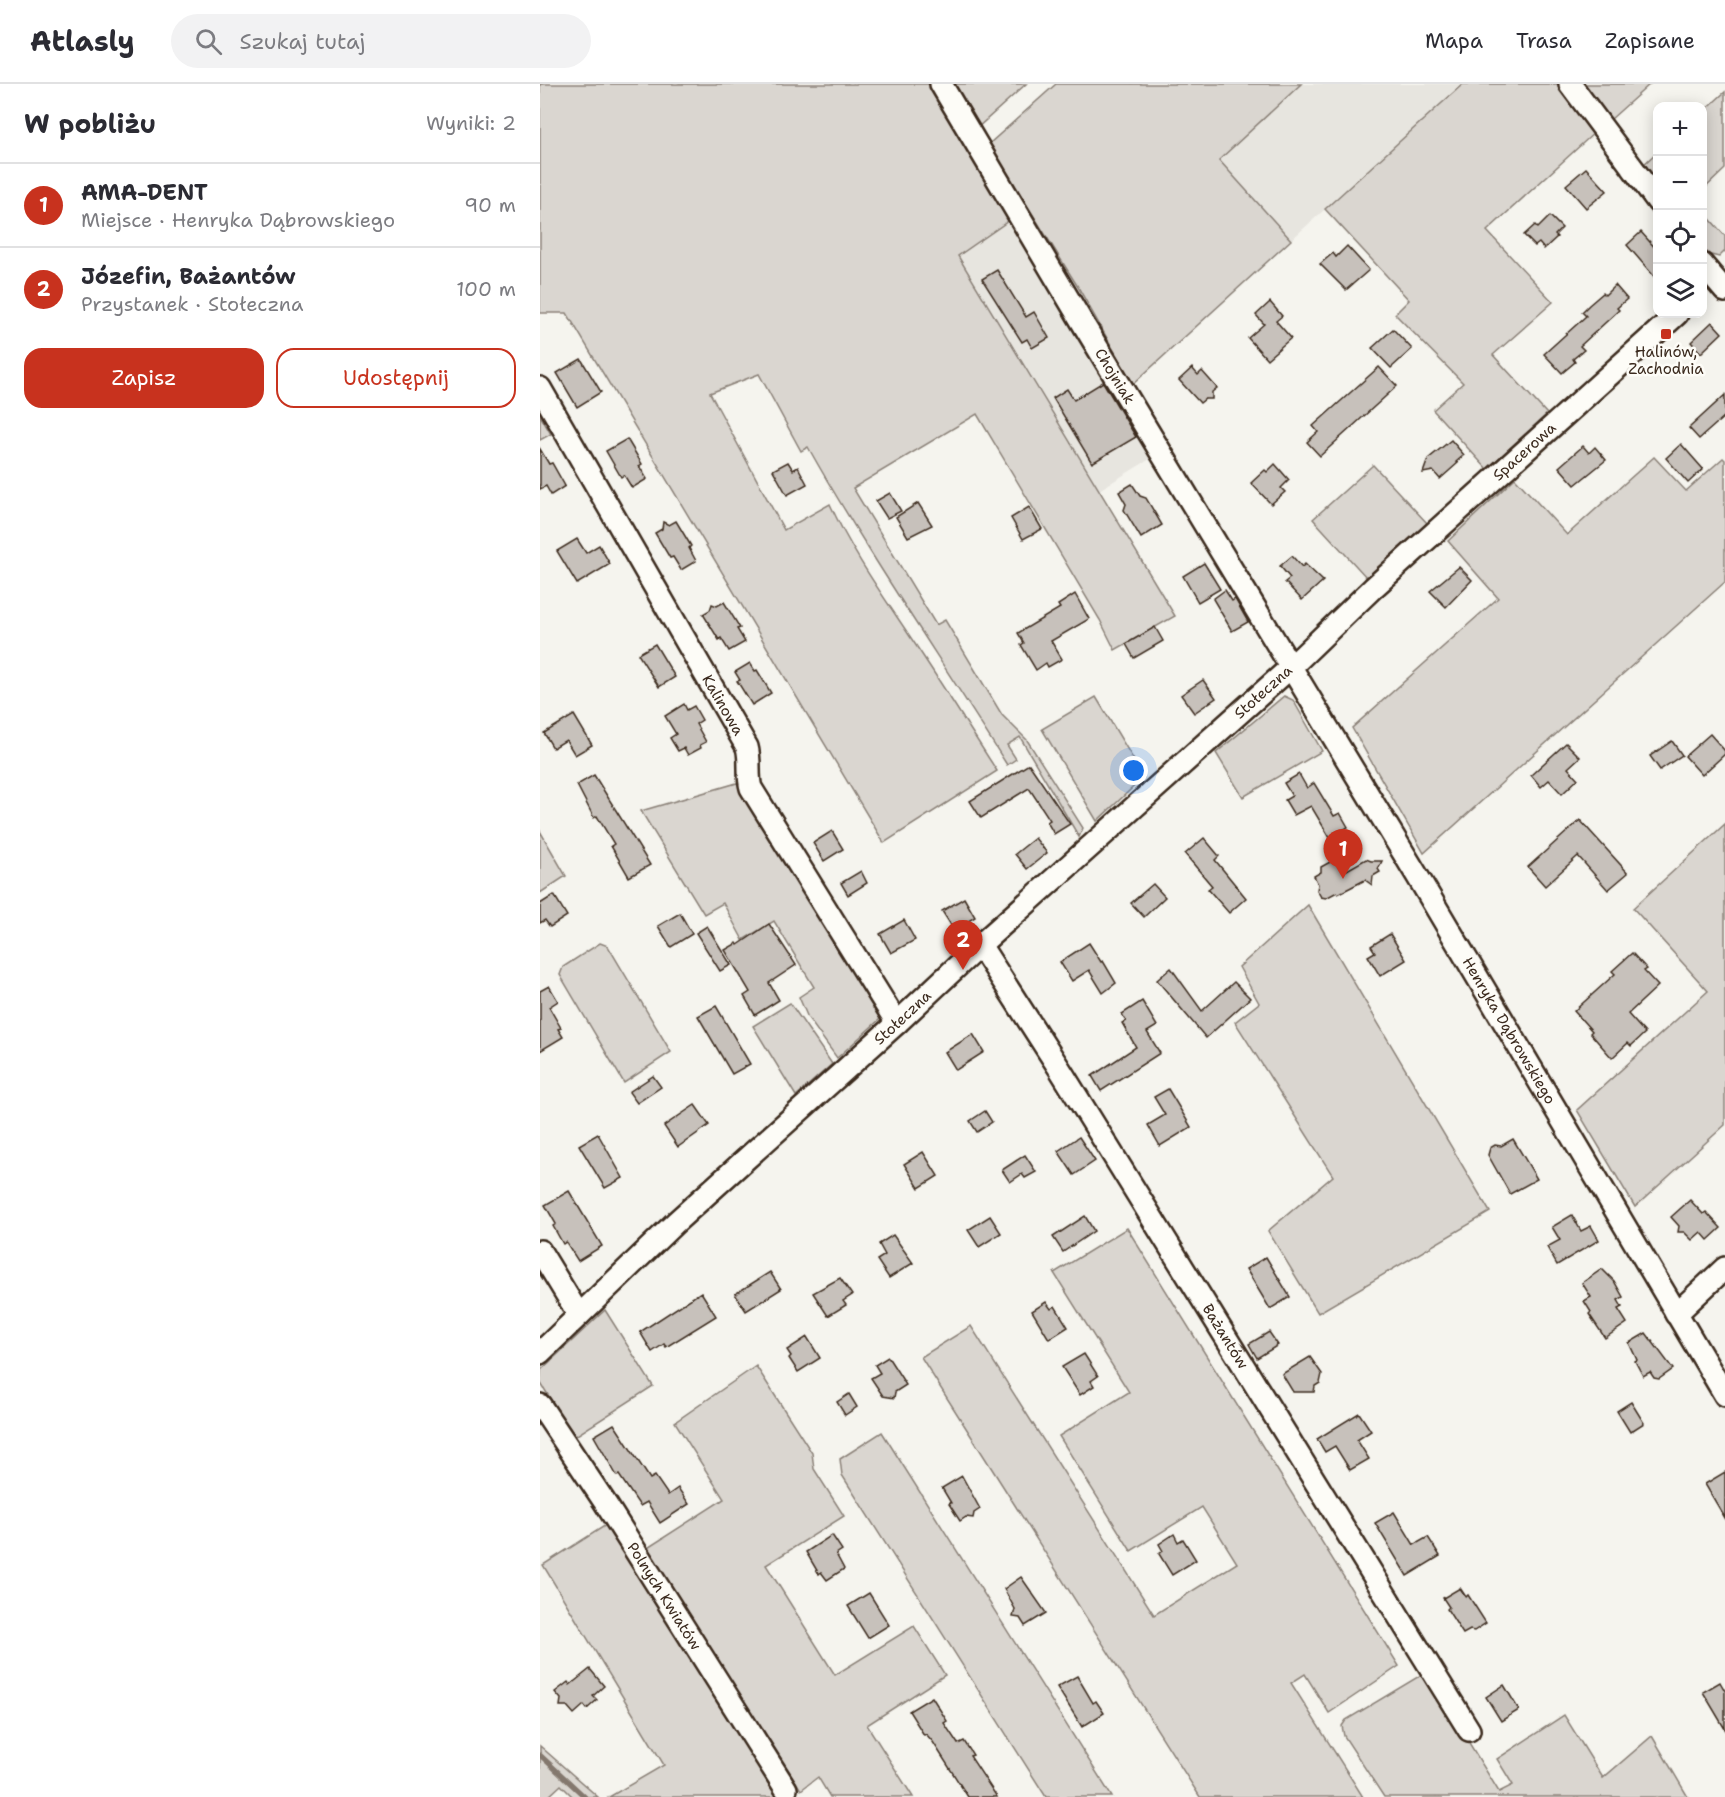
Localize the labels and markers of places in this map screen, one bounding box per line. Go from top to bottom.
marker: Halinów, Zachodnia [1659,327,1673,341]
place label: Halinów, Zachodnia [1628,342,1704,379]
pin: 1 [1324,830,1362,879]
pin: 2 [944,920,982,970]

